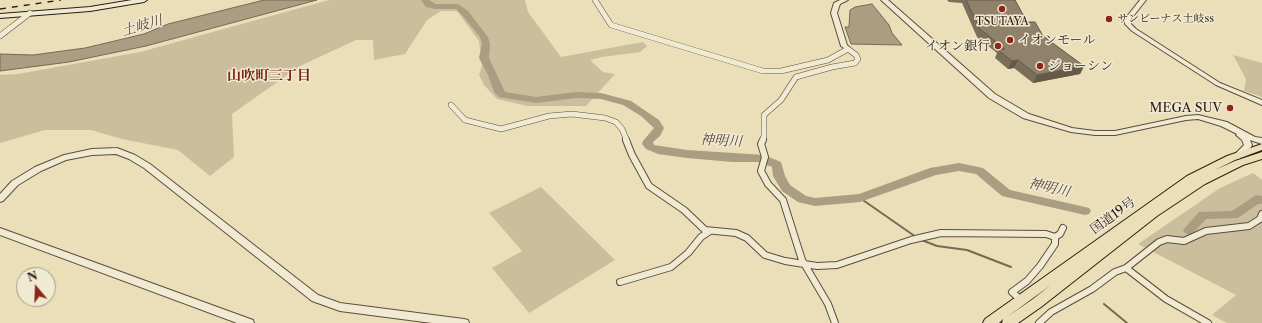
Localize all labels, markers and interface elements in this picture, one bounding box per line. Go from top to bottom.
marker: TSUTAYA [997,4,1007,14]
water label: 土岐川 [119,12,165,40]
place label: サンビーナス土岐ss [1117,12,1214,26]
marker: サンビーナス土岐ss [1104,14,1114,24]
place label: TSUTAYA [975,15,1029,29]
place label: イオンモール [1018,32,1095,48]
marker: イオンモール [1005,35,1015,45]
place label: イオン銀行 [925,38,990,54]
marker: イオン銀行 [993,41,1003,51]
place label: ジョーシン [1048,58,1113,74]
marker: ジョーシン [1035,61,1045,71]
district label: 山吹町三丁目 [227,68,311,84]
place label: MEGA SUV [1149,100,1222,116]
marker: MEGA SUV [1225,103,1235,113]
water label: 神明川 [700,132,742,150]
water label: 神明川 [1027,175,1071,201]
street label: 国道19号 [1087,194,1139,238]
north arrow [16,267,56,307]
text: N [26,268,39,285]

